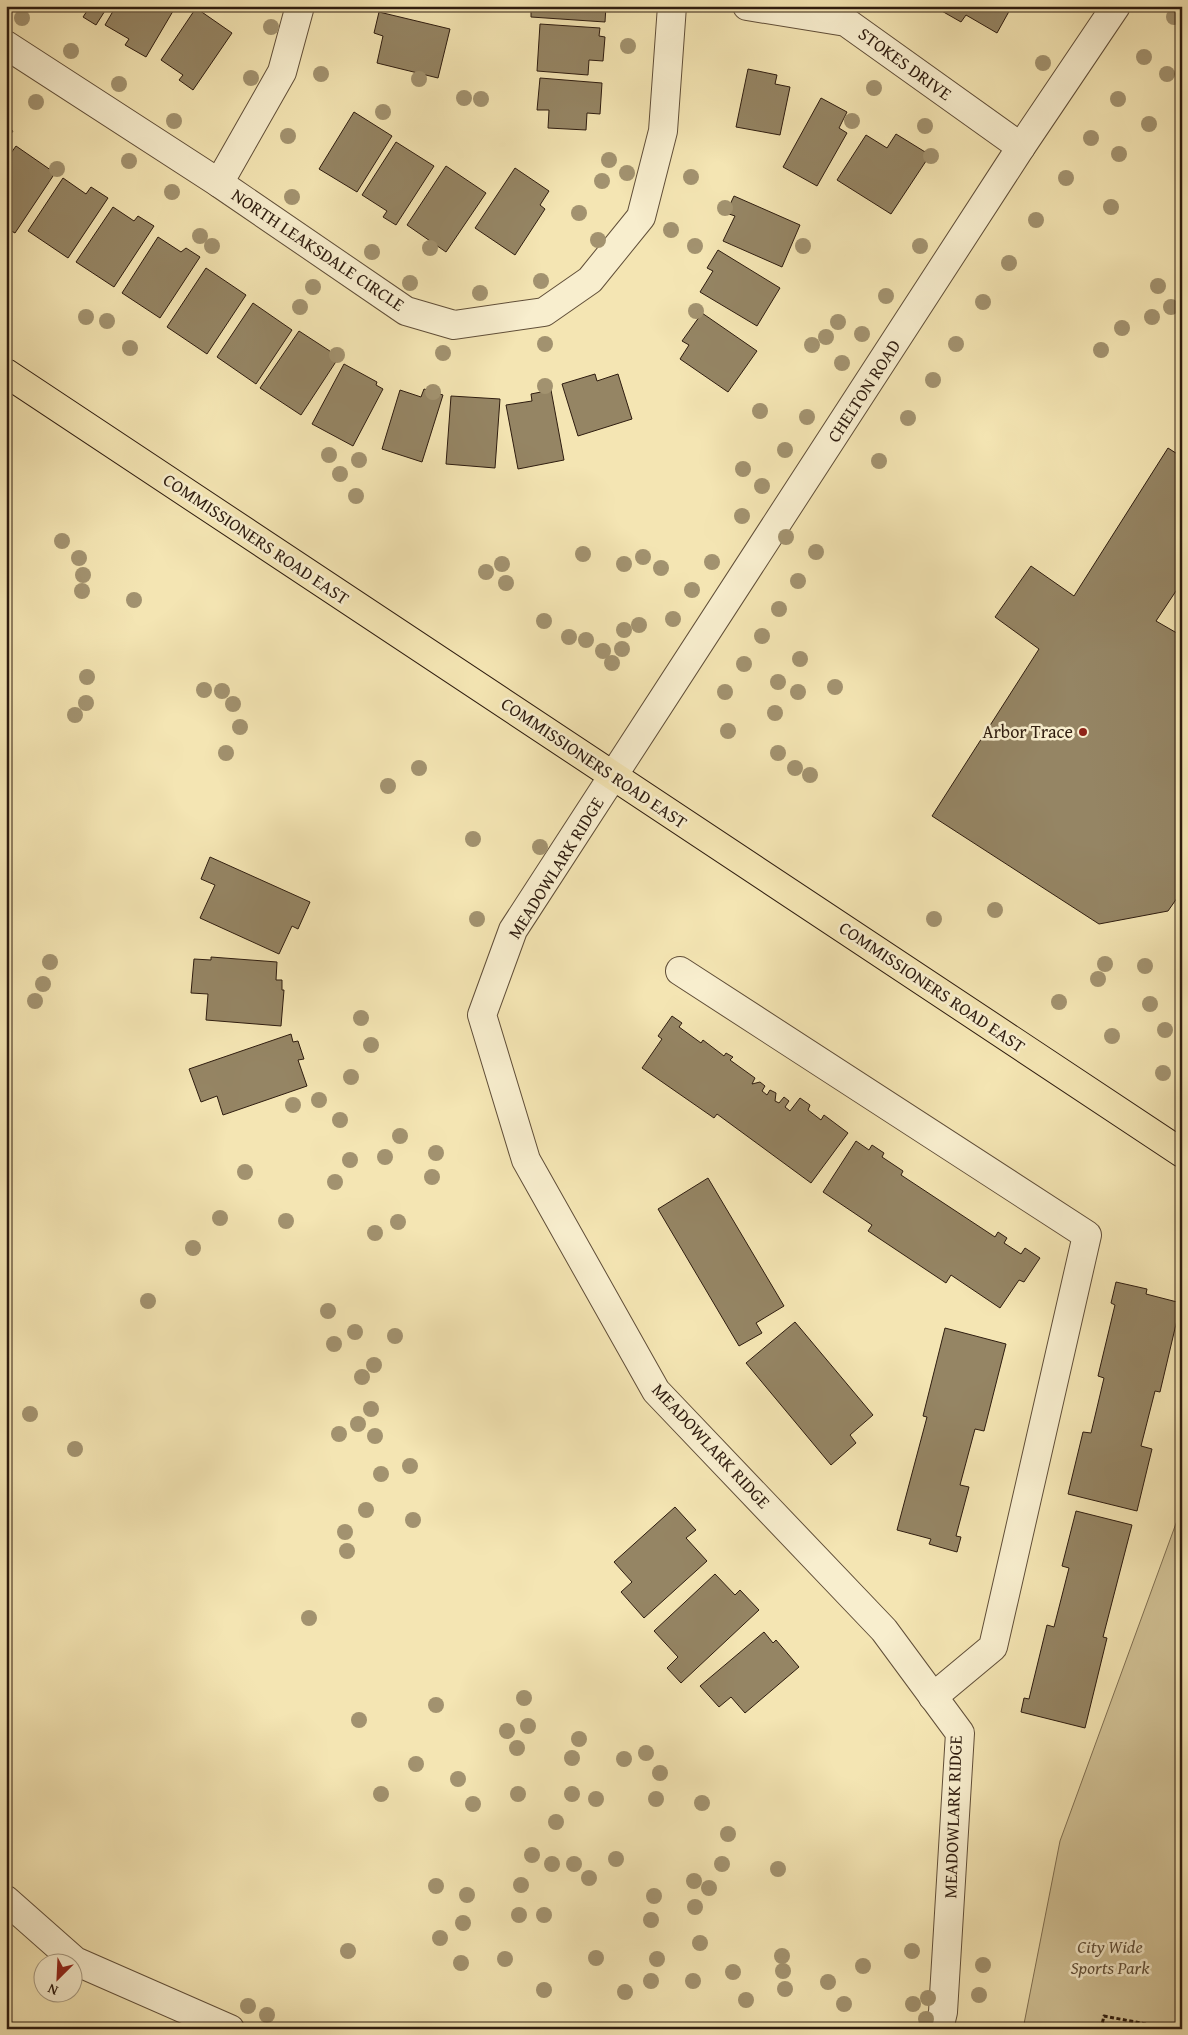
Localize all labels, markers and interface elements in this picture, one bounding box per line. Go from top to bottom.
street label: STOKES DRIVE [853,20,958,107]
street label: NORTH LEAKSDALE CIRCLE [226,182,410,318]
street label: CHELTON ROAD [820,334,907,448]
street label: COMMISSIONERS ROAD EAST [158,466,355,611]
street label: COMMISSIONERS ROAD EAST [496,690,693,835]
place label: Arbor Trace [983,718,1073,745]
marker: Arbor Trace [1077,726,1089,738]
street label: MEADOWLARK RIDGE [501,791,610,944]
street label: COMMISSIONERS ROAD EAST [834,914,1031,1059]
street label: MEADOWLARK RIDGE [646,1377,777,1515]
street label: MEADOWLARK RIDGE [936,1735,969,1899]
park label: City Wide Sports Park [1071,1933,1150,1981]
north arrow [32,1952,82,2002]
text: N [44,1979,61,2001]

